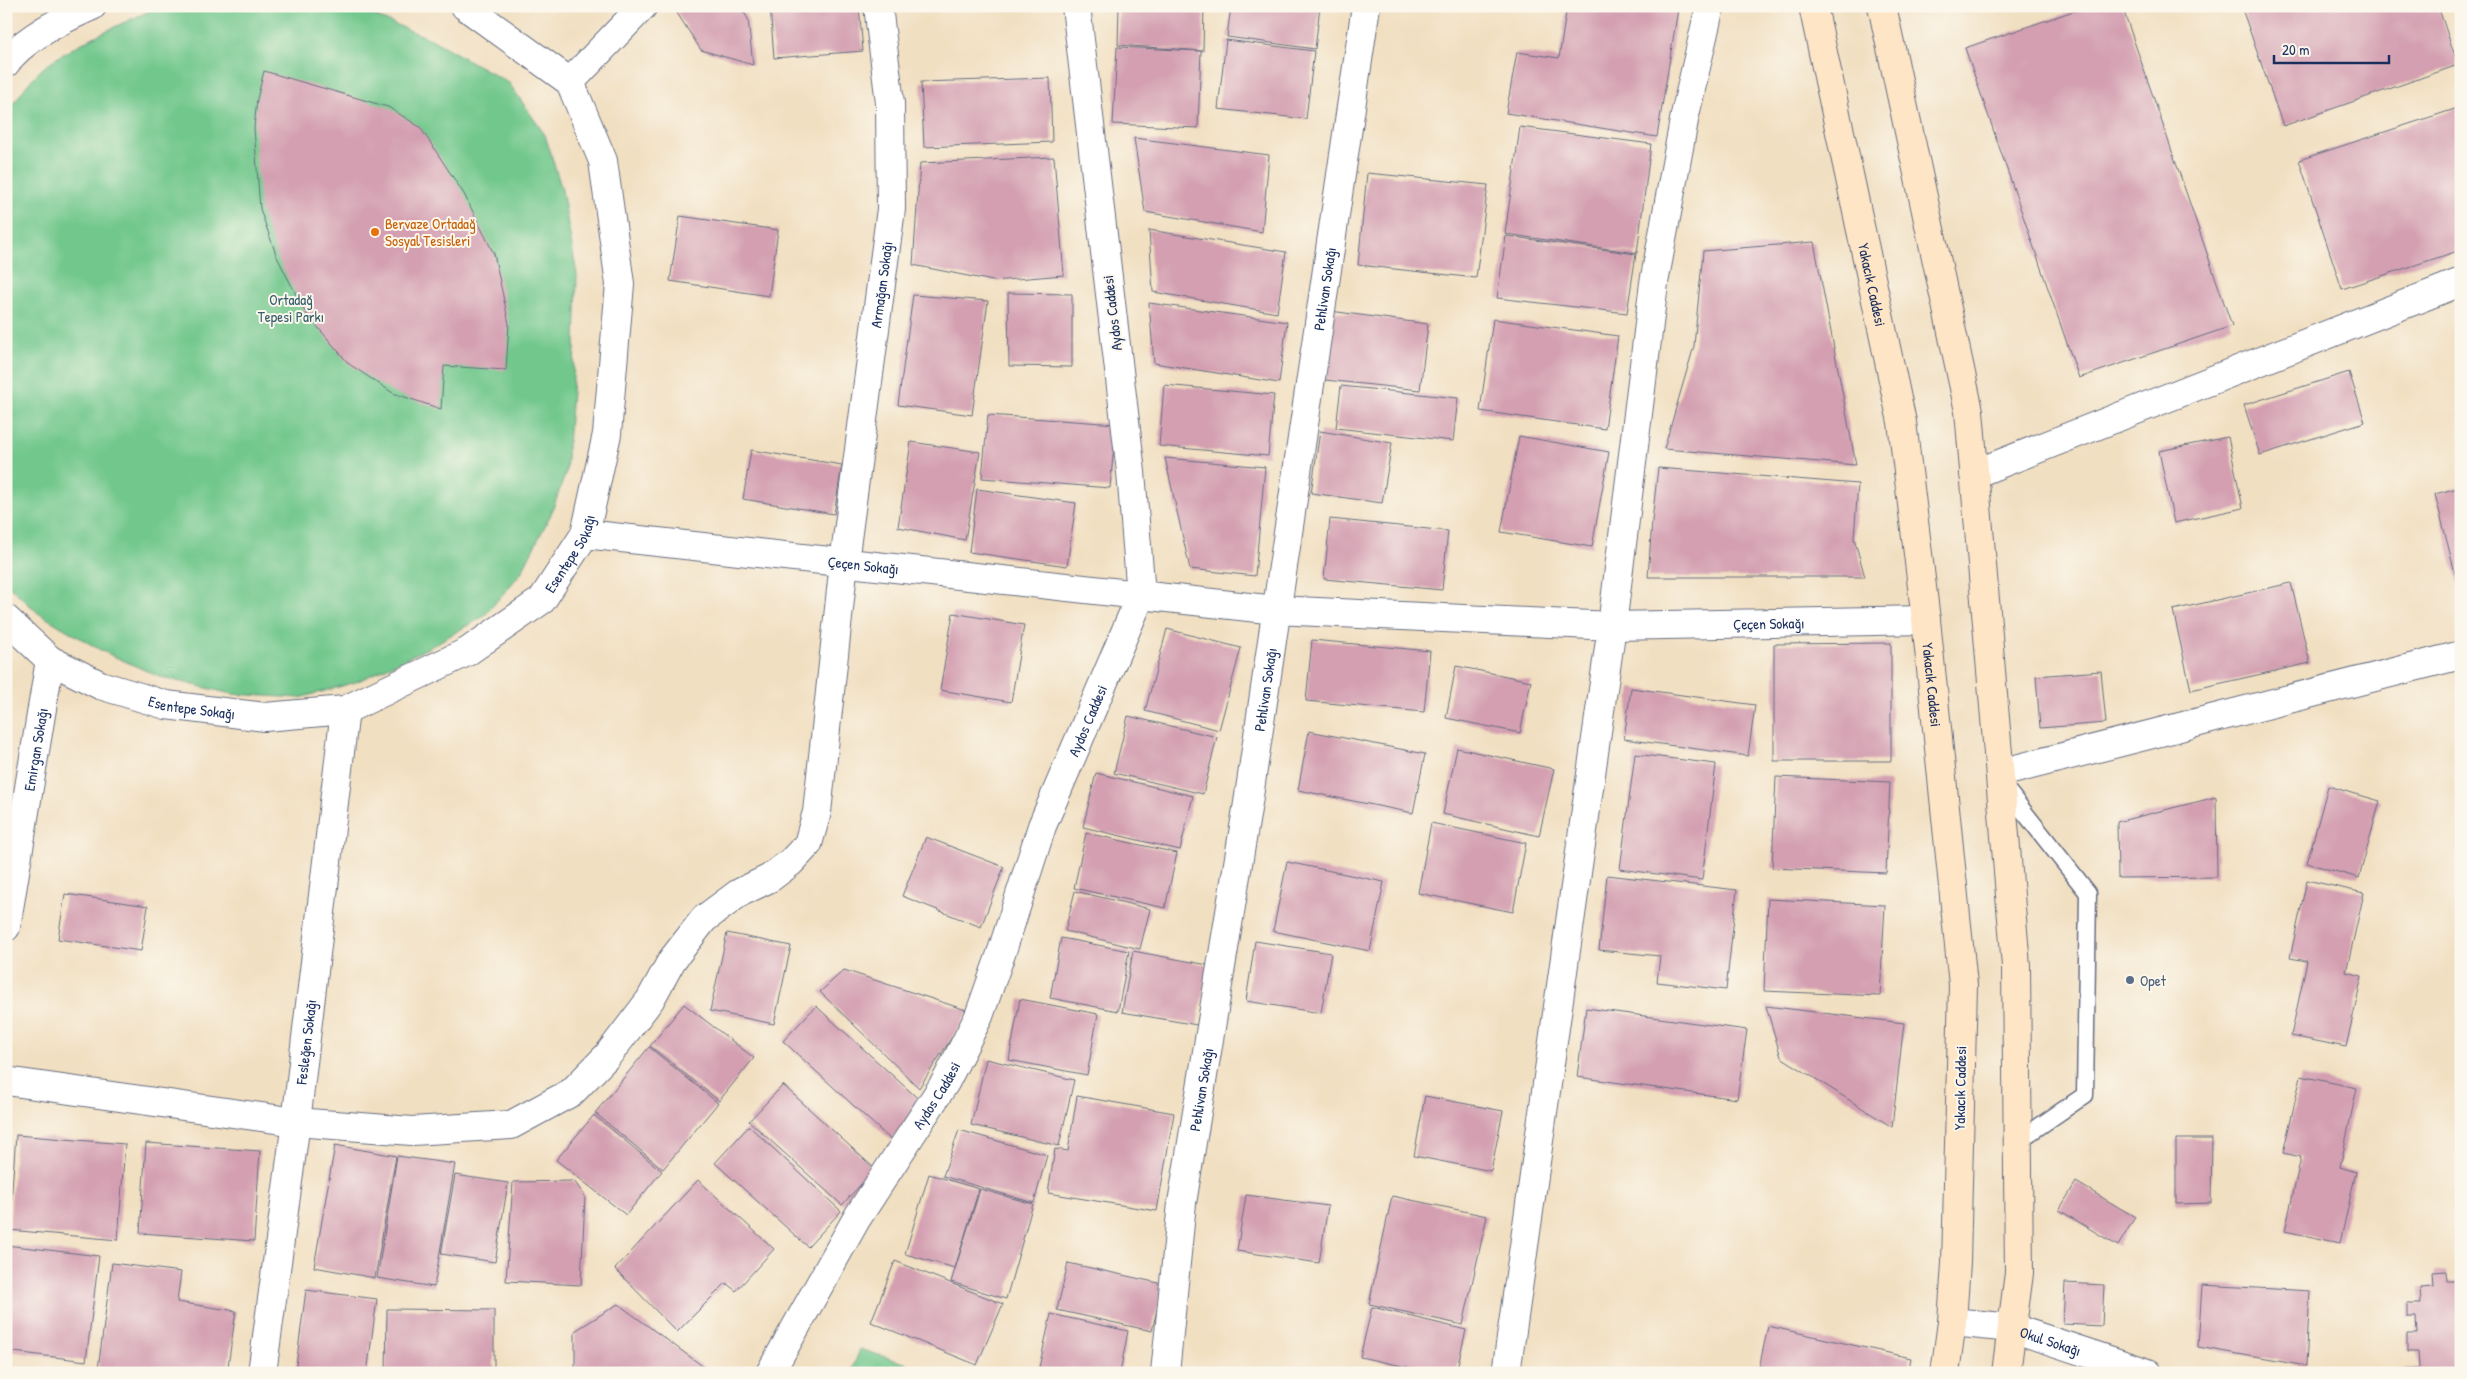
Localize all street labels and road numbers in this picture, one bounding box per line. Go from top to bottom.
street label: Armağan Sokağı [865,240,897,329]
street label: Yakacık Caddesi [1854,241,1892,328]
street label: Pehlivan Sokağı [1308,246,1341,332]
street label: Aydos Caddesi [1097,274,1127,352]
street label: Esentepe Sokağı [539,513,599,597]
street label: Çeçen Sokağı [827,550,900,579]
street label: Çeçen Sokağı [1733,612,1805,634]
street label: Yakacık Caddesi [1918,642,1947,728]
street label: Pehlivan Sokağı [1248,646,1281,733]
street label: Aydos Caddesi [1063,682,1112,759]
street label: Esentepe Sokağı [146,690,236,724]
street label: Emirgan Sokağı [18,706,52,793]
street label: Fesleğen Sokağı [290,998,321,1087]
street label: Pehlivan Sokağı [1184,1046,1218,1133]
street label: Yakacık Caddesi [1949,1046,1971,1130]
street label: Aydos Caddesi [907,1058,965,1133]
street label: Okul Sokağı [2017,1321,2084,1361]

